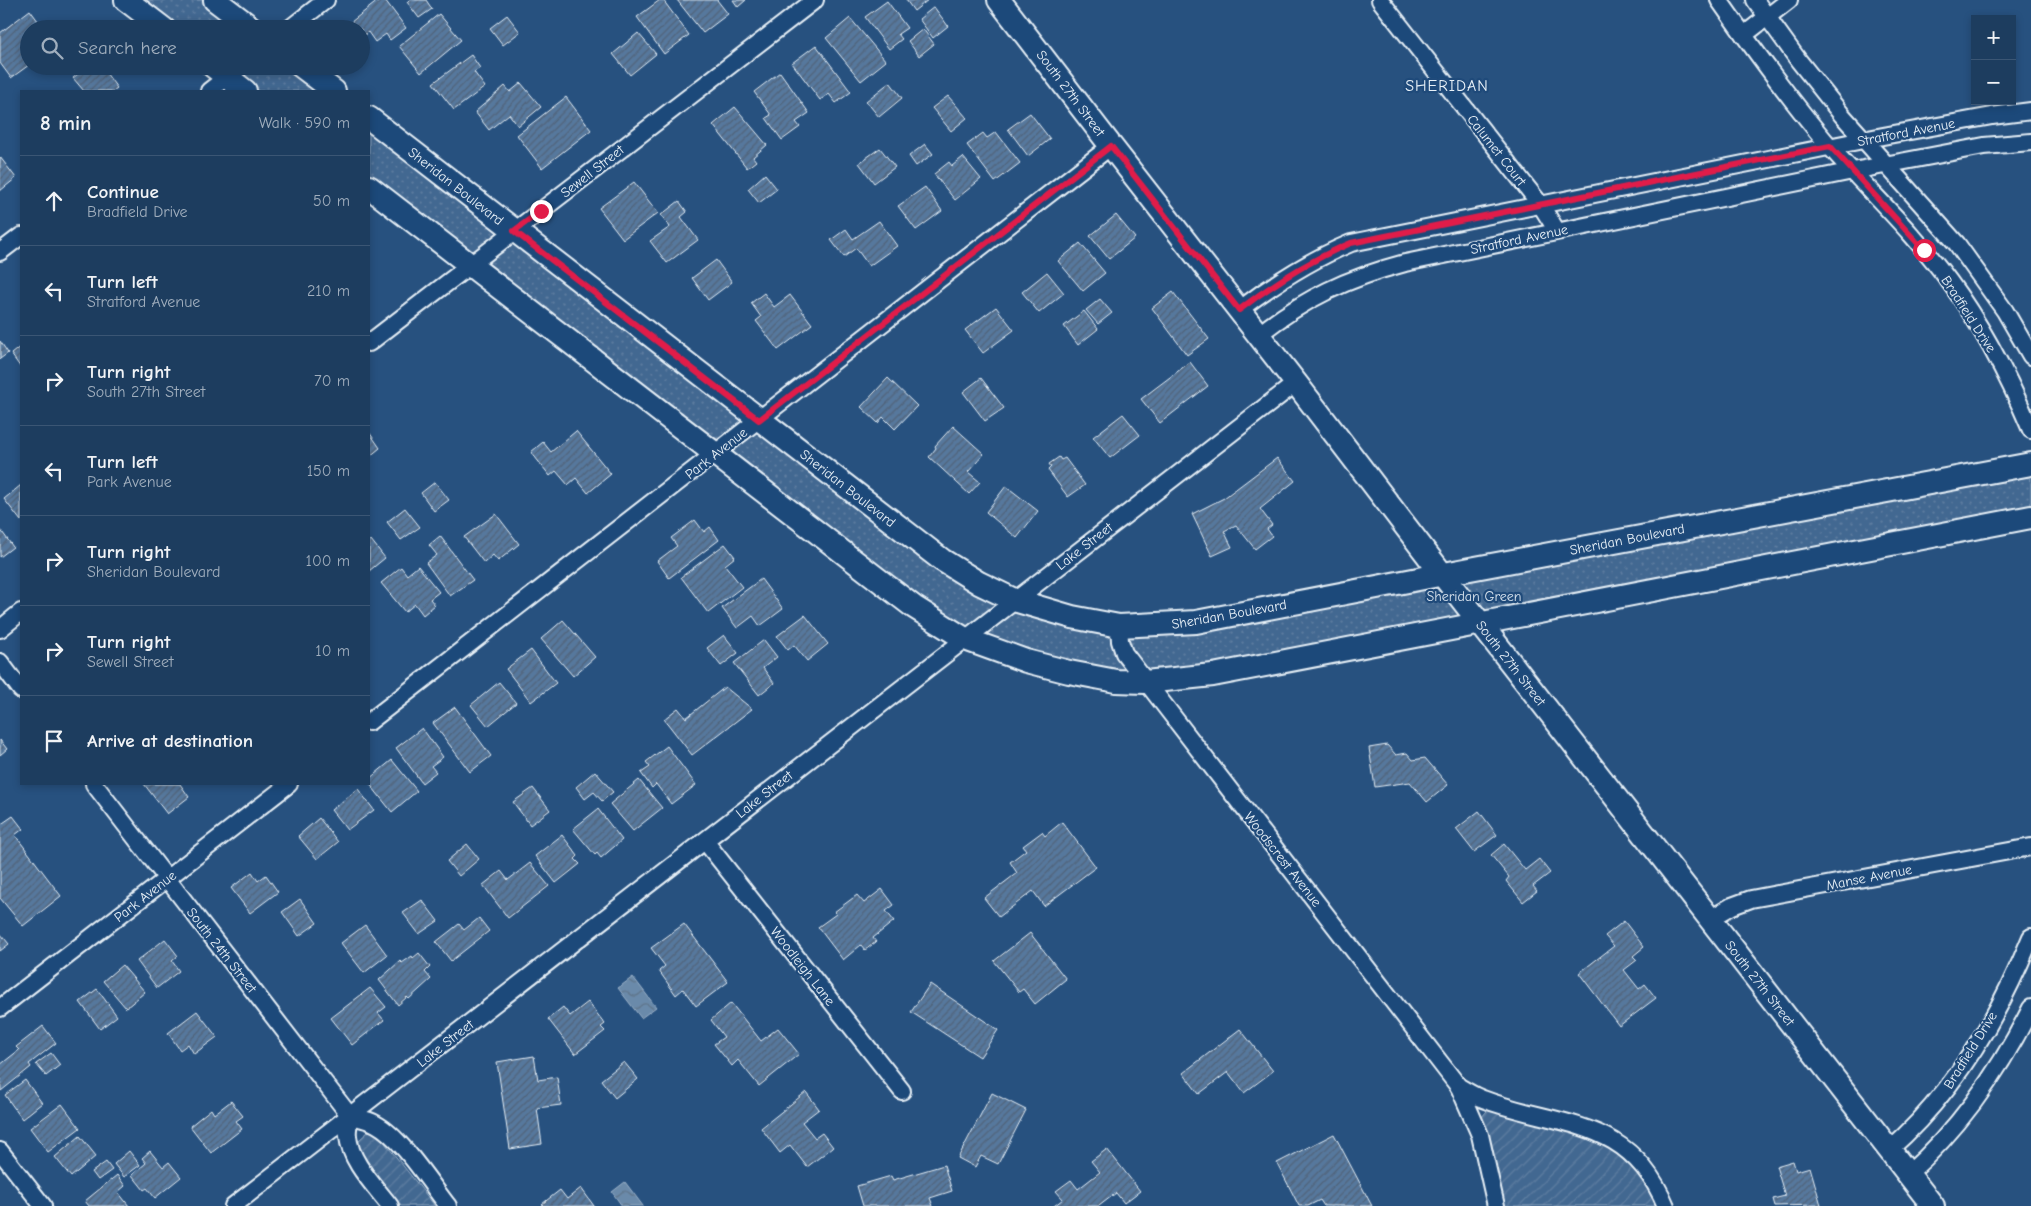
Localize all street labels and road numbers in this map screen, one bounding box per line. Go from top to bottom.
street label: South 27th Street [1033,47,1109,141]
street label: Calumet Court [1463,111,1530,190]
street label: Stratford Avenue [1856,115,1956,150]
street label: Sewell Street [557,141,628,201]
street label: Sheridan Boulevard [404,144,507,229]
street label: Stratford Avenue [1469,221,1569,258]
street label: Bradfield Drive [1937,273,2000,356]
street label: Park Avenue [682,424,751,483]
street label: Sheridan Boulevard [796,446,899,531]
street label: Lake Street [1053,518,1117,574]
street label: Sheridan Boulevard [1568,520,1686,559]
street label: Sheridan Boulevard [1170,596,1288,633]
street label: South 27th Street [1472,617,1550,710]
street label: Lake Street [733,766,797,822]
street label: Woodscrest Avenue [1240,808,1325,910]
street label: Manse Avenue [1825,861,1913,894]
street label: Park Avenue [111,867,180,926]
street label: South 24th Street [183,904,261,997]
street label: Woodleigh Lane [767,923,839,1009]
street label: South 27th Street [1721,937,1799,1030]
street label: Bradfield Drive [1940,1008,2001,1092]
street label: Lake Street [414,1015,478,1071]

